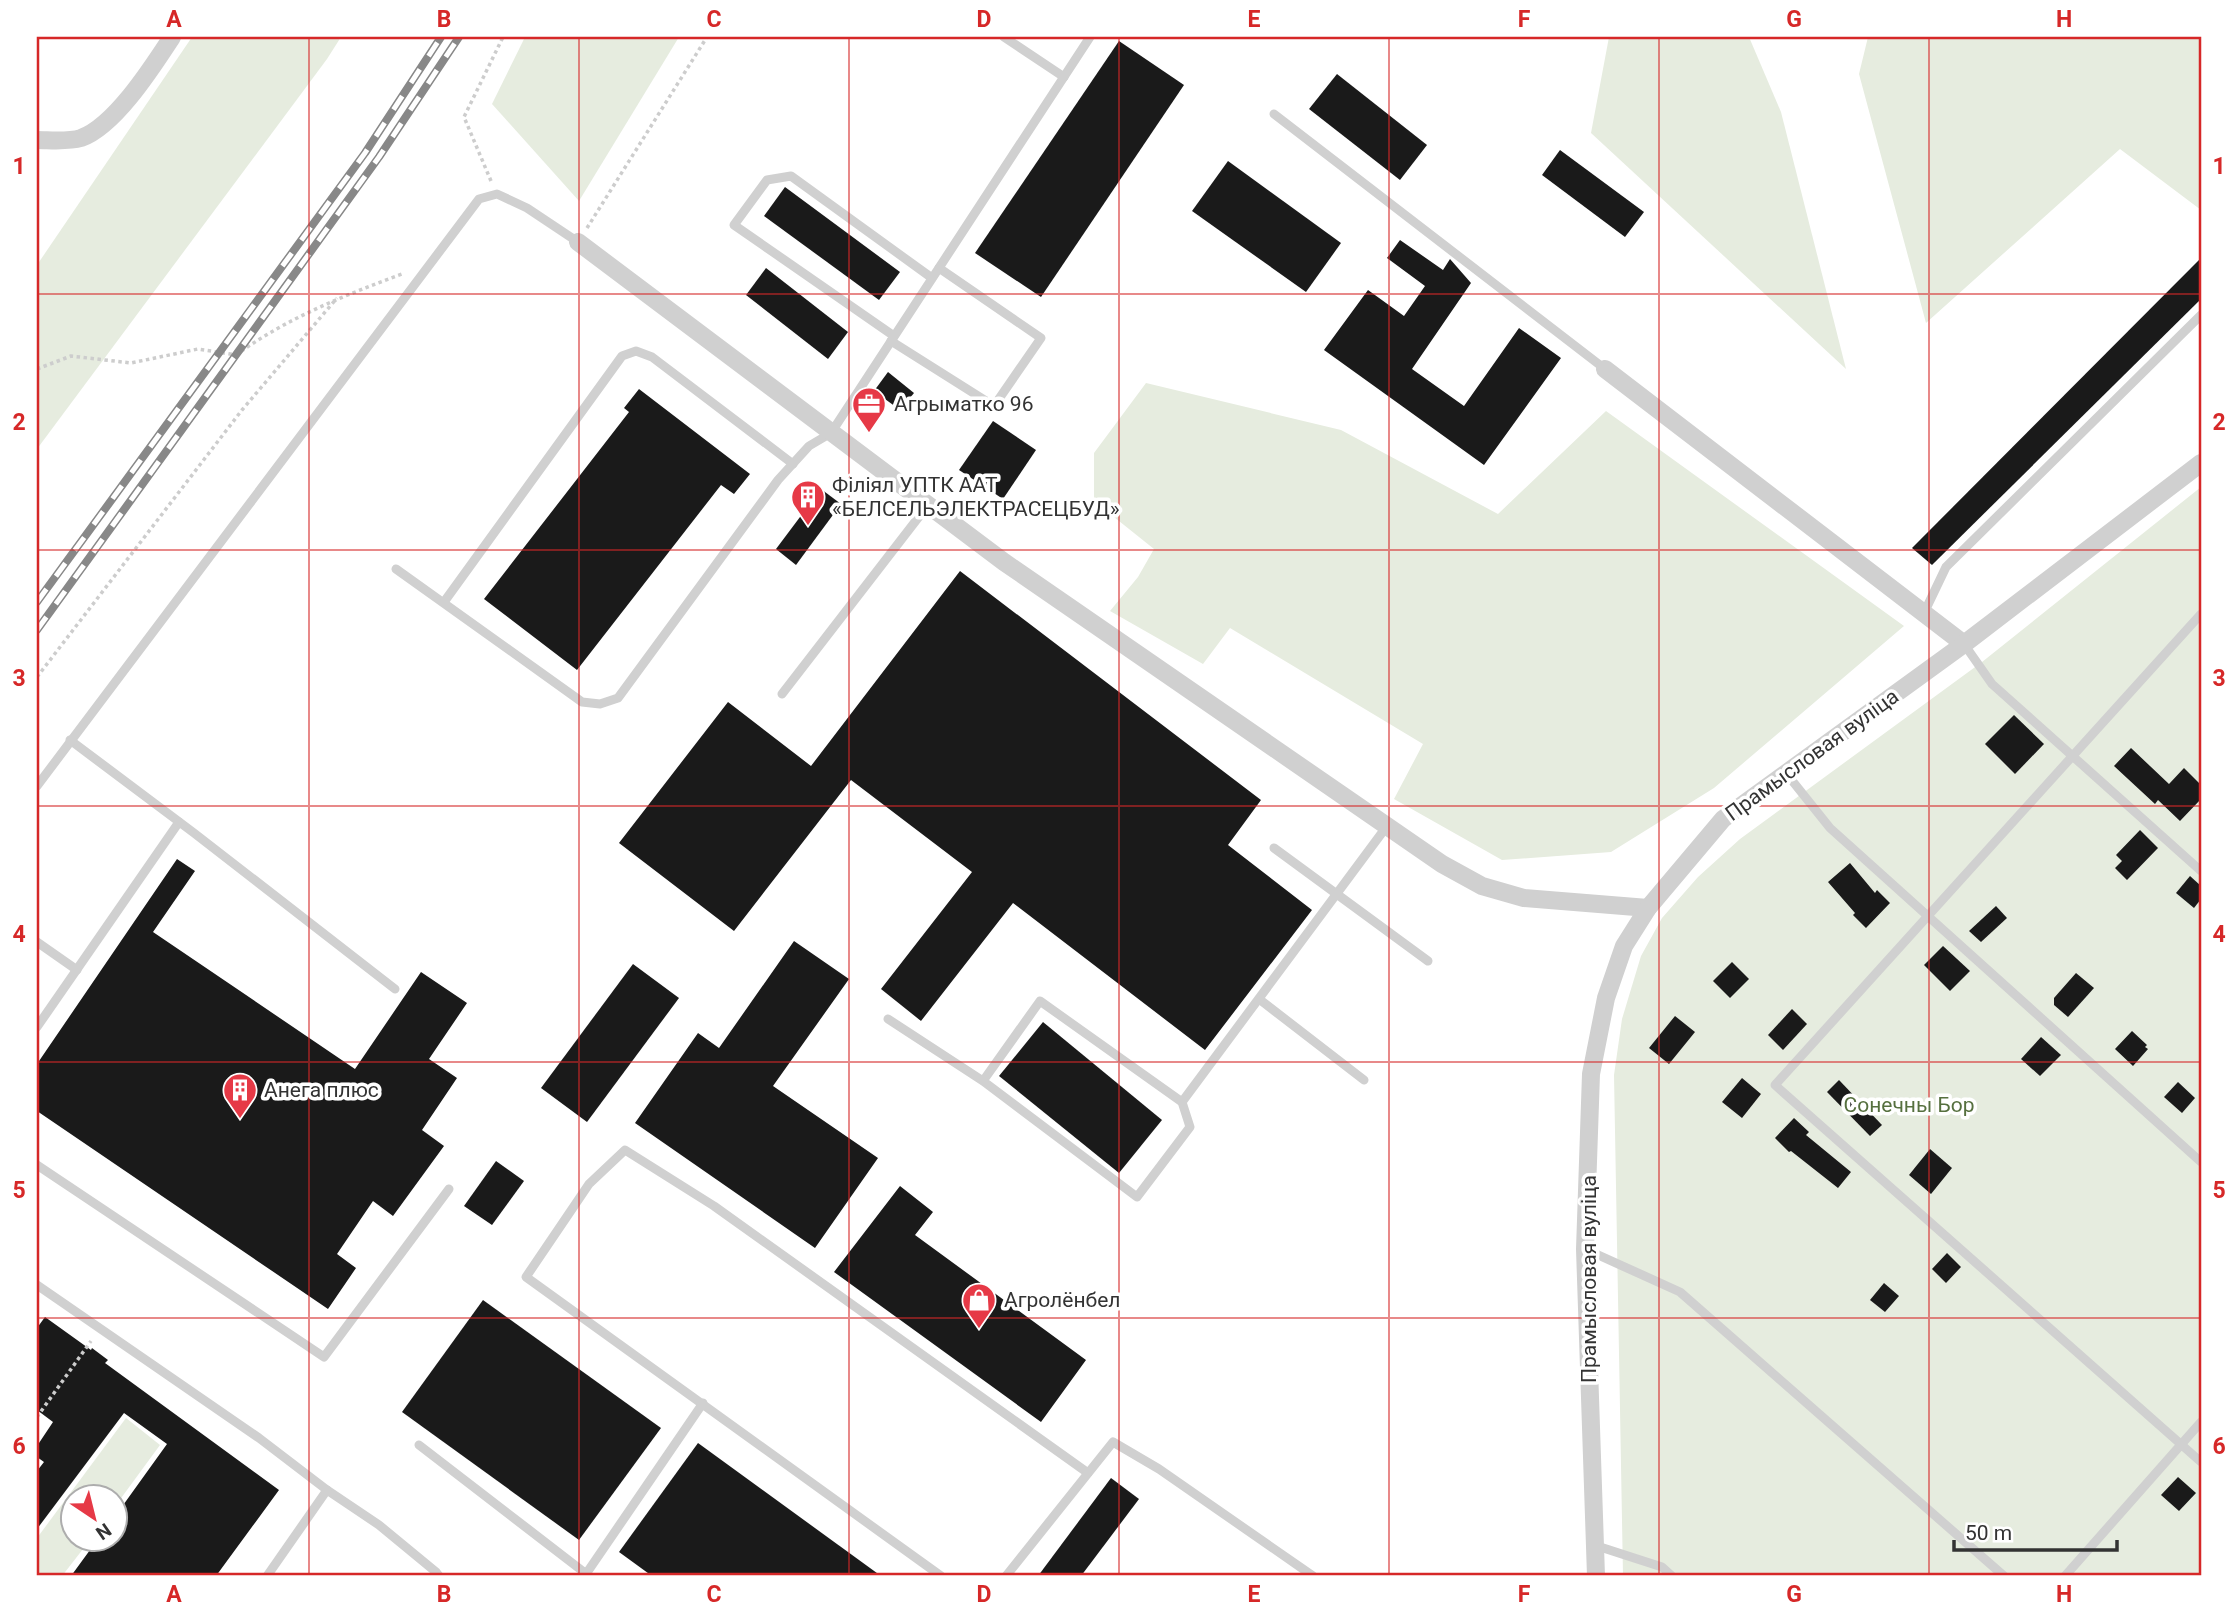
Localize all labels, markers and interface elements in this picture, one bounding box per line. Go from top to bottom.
text: A [166,6,182,33]
text: B [437,6,451,33]
text: C [706,6,722,33]
text: D [977,6,991,33]
text: E [1248,6,1261,33]
text: F [1518,6,1531,33]
text: G [1786,6,1802,33]
text: H [2056,6,2072,33]
text: 1 [12,153,26,180]
text: 1 [2212,153,2226,180]
office icon: Агрыматко 96 [850,385,888,434]
place label: Агрыматко 96 [894,392,1033,416]
text: 2 [12,409,26,436]
text: 2 [2212,409,2226,436]
place label: Філіял УПТК ААТ «БЕЛСЕЛЬЭЛЕКТРАСЕЦБУД» [832,473,1120,521]
building icon: Філіял УПТК ААТ «БЕЛСЕЛЬЭЛЕКТРАСЕЦБУД» [789,478,827,527]
text: 3 [12,665,26,692]
text: 3 [2212,665,2226,692]
street label: Прамысловая вуліца [1721,684,1903,826]
text: 4 [12,921,26,948]
text: 4 [2212,921,2226,948]
building icon: Анега плюс [221,1071,259,1120]
place label: Анега плюс [264,1078,379,1102]
park label: Сонечны Бор [1844,1093,1974,1117]
street label: Прамысловая вуліца [1577,1175,1601,1383]
text: 5 [12,1177,26,1204]
text: 5 [2212,1177,2226,1204]
shop icon: Агролёнбел [960,1281,998,1330]
place label: Агролёнбел [1004,1288,1120,1312]
text: 6 [12,1433,26,1460]
text: 6 [2212,1433,2226,1460]
north arrow [60,1484,130,1554]
scale bar [1954,1508,2117,1552]
text: N [91,1518,116,1545]
text: 50 m [1965,1521,2012,1545]
text: A [166,1581,182,1608]
text: B [437,1581,451,1608]
text: C [706,1581,722,1608]
text: D [977,1581,991,1608]
text: E [1248,1581,1261,1608]
text: F [1518,1581,1531,1608]
text: G [1786,1581,1802,1608]
text: H [2056,1581,2072,1608]

